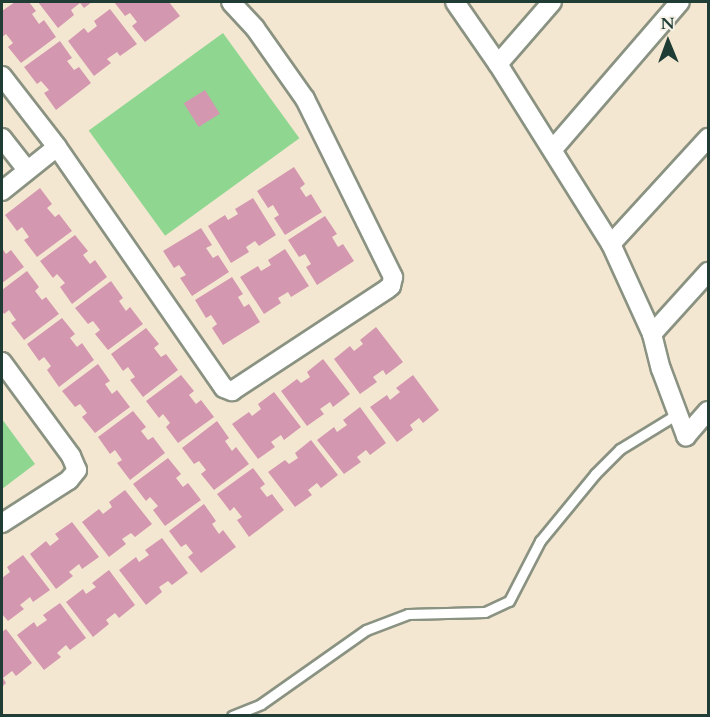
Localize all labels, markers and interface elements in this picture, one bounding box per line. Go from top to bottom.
north arrow [638,12,698,72]
text: N [661,13,675,35]

